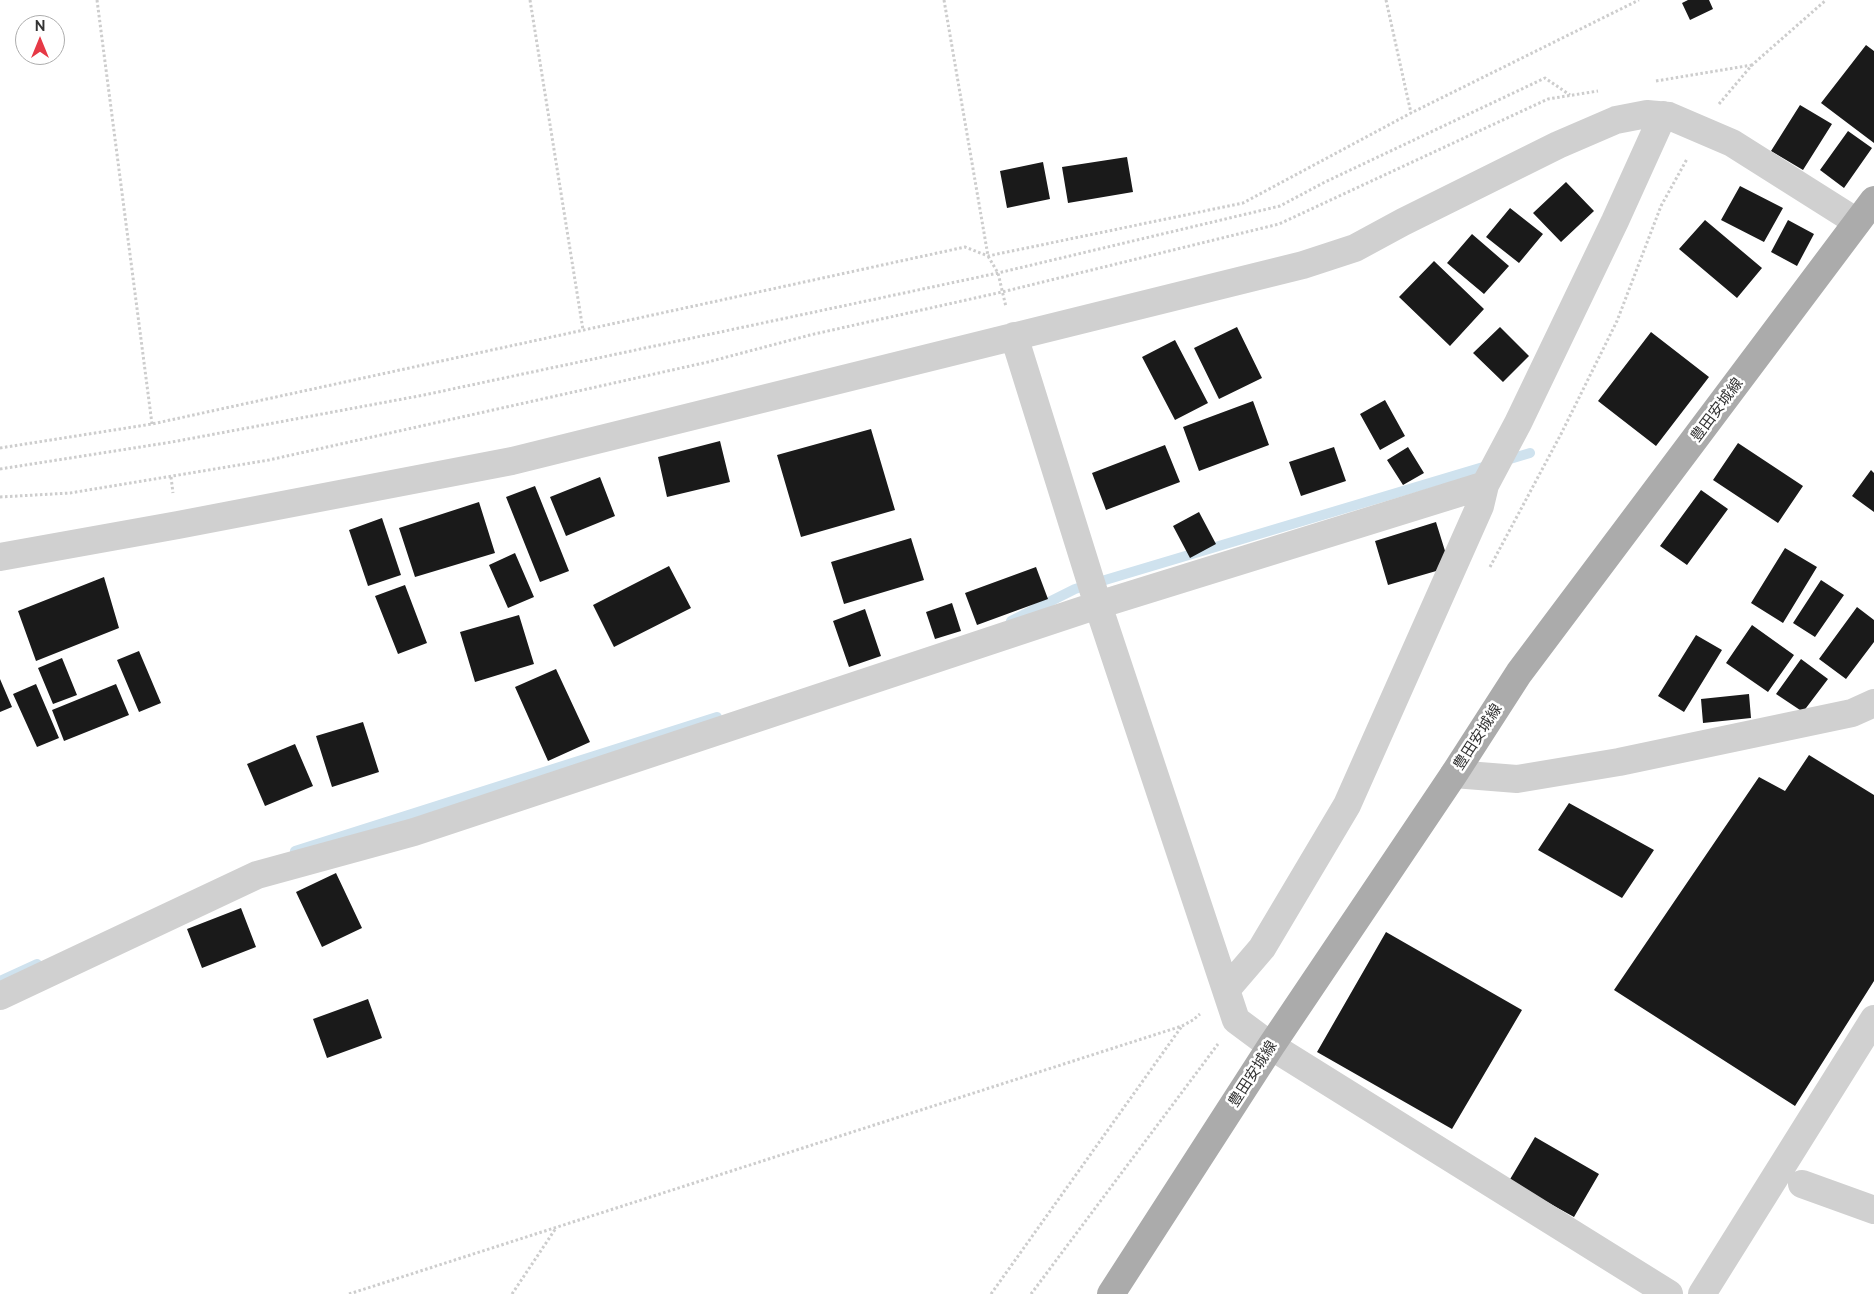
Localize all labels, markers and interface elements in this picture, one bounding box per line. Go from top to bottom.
north arrow [15,15,65,65]
text: N [35,18,45,34]
street label: 豊田安城線 [1687,375,1747,445]
street label: 豊田安城線 [1450,701,1506,773]
street label: 豊田安城線 [1225,1038,1281,1110]

